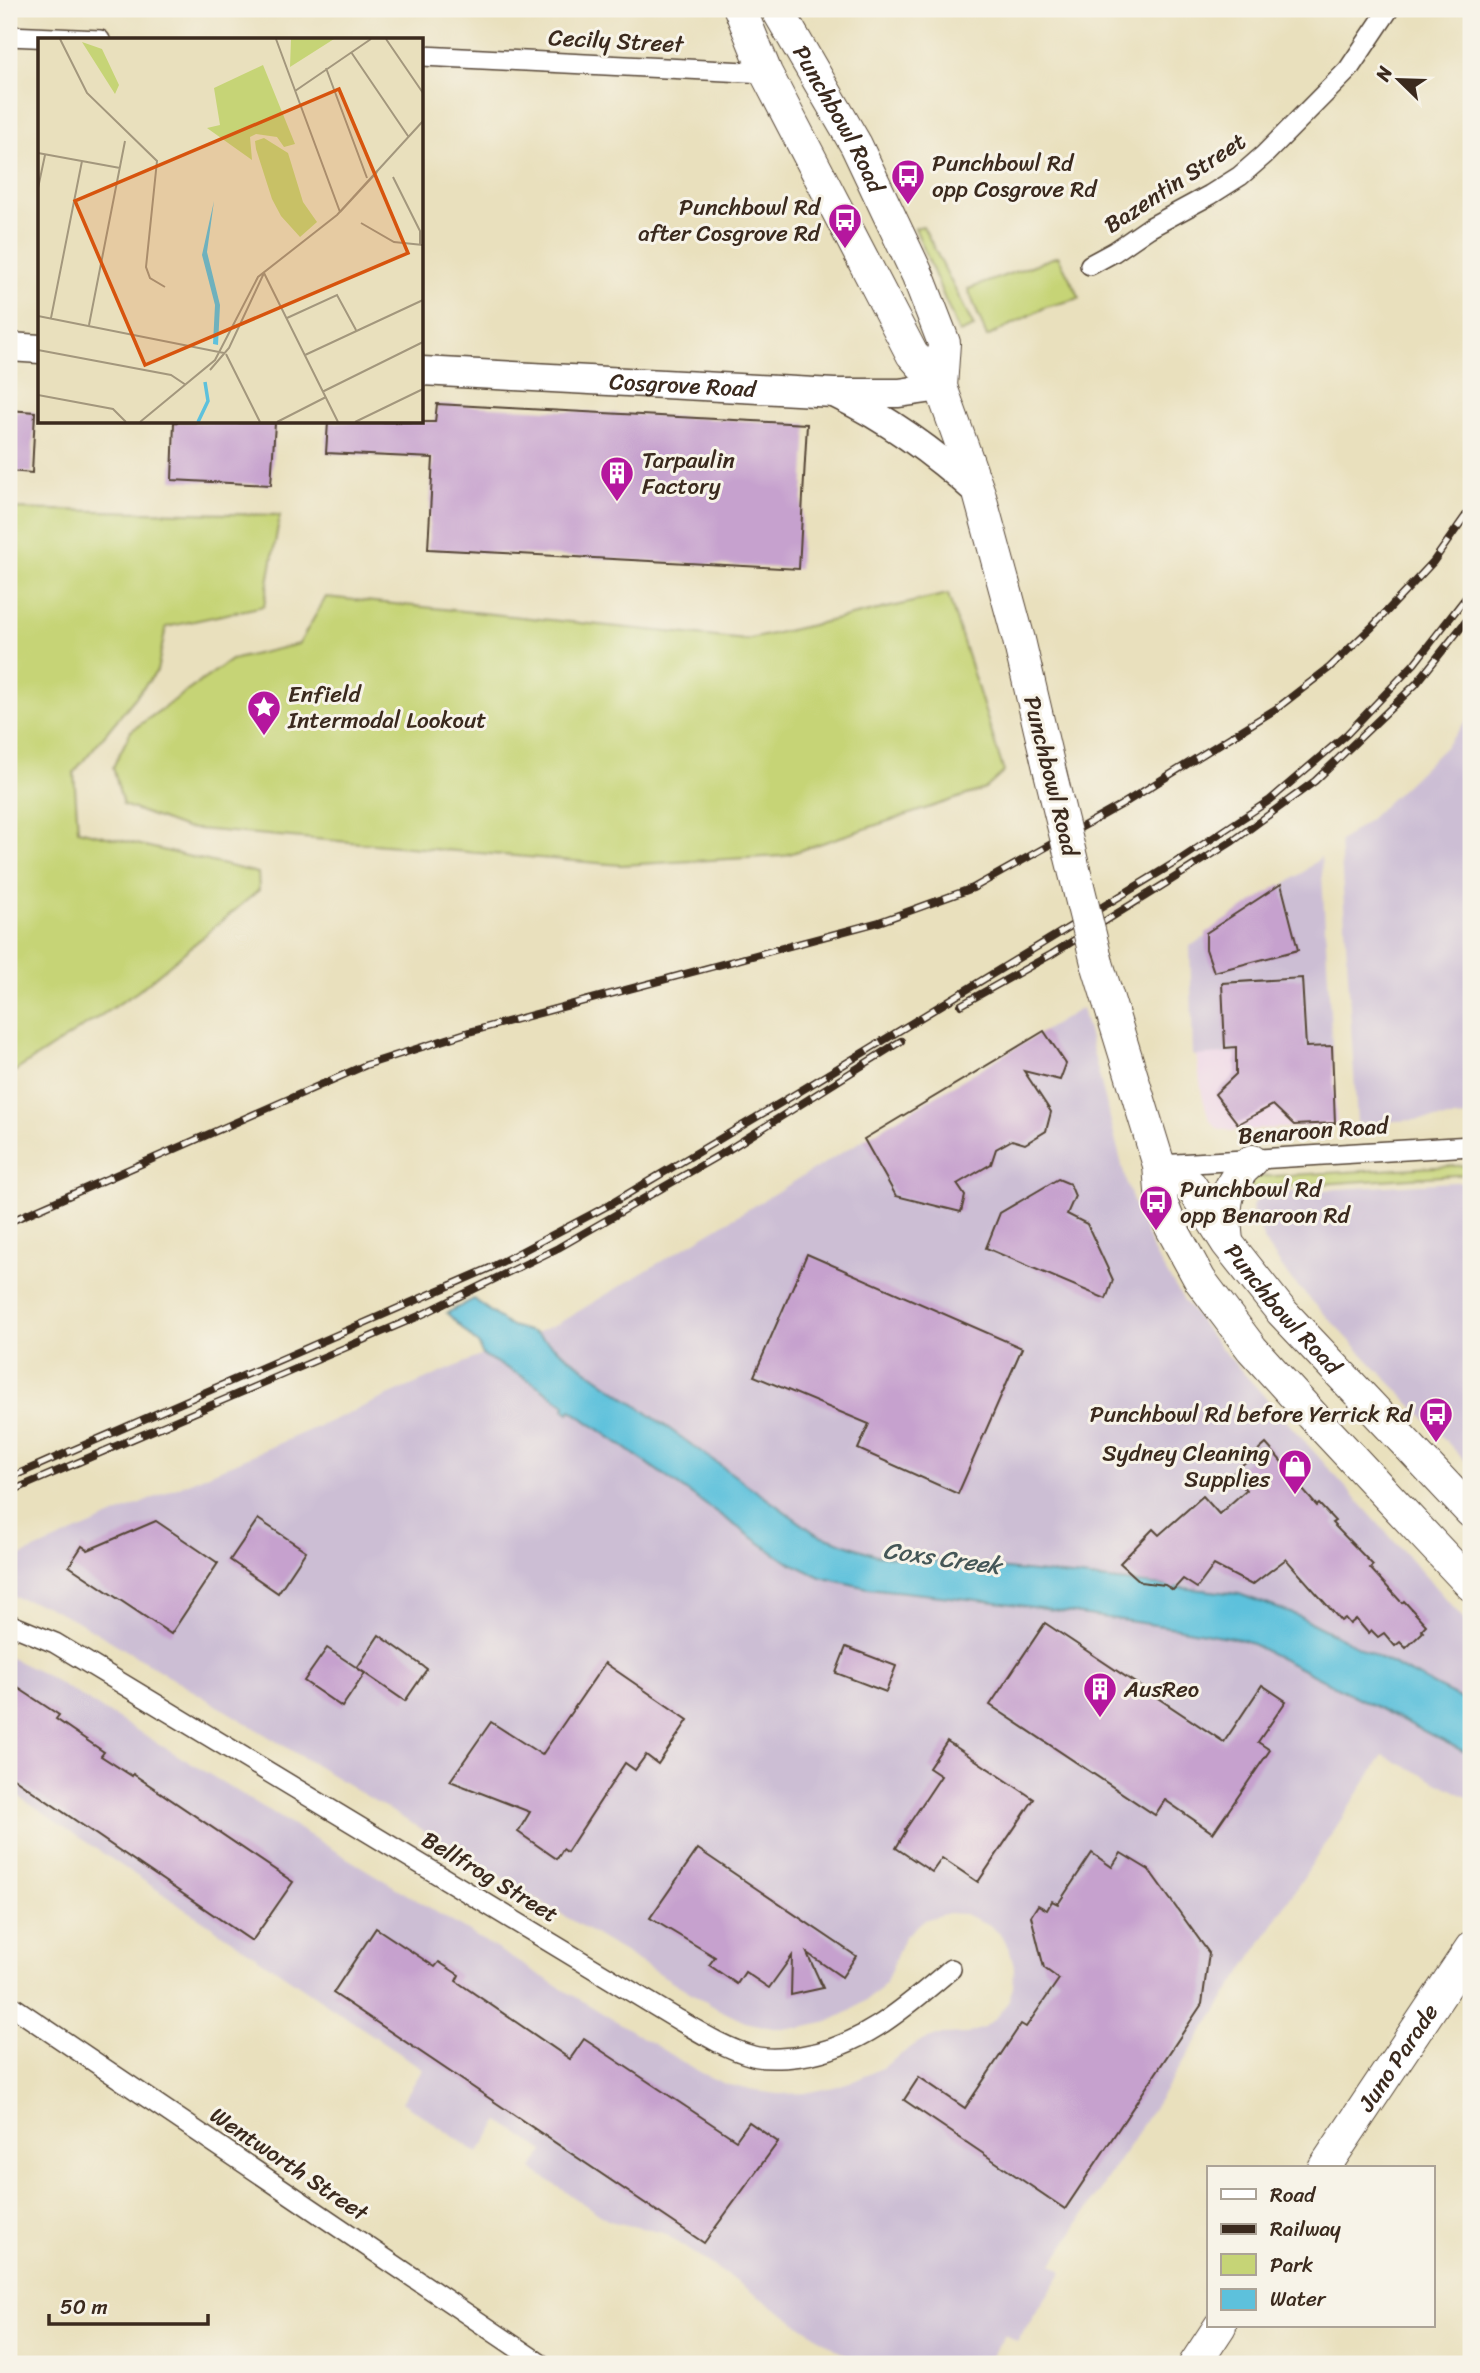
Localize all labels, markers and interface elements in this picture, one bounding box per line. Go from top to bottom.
street label: Cecily Street [547,17,686,65]
street label: Punchbowl Road [781,37,897,201]
inset map [38,38,424,424]
north arrow [1364,46,1434,116]
text: N [1366,60,1402,87]
street label: Bazentin Street [1096,121,1254,245]
place label: Punchbowl Rd opp Cosgrove Rd [932,143,1098,210]
bus stop icon: Punchbowl Rd opp Cosgrove Rd [889,157,927,206]
place label: Punchbowl Rd after Cosgrove Rd [638,187,822,254]
bus stop icon: Punchbowl Rd after Cosgrove Rd [826,201,864,250]
street label: Cosgrove Road [608,361,759,409]
place label: Tarpaulin Factory [642,440,735,507]
building icon: Tarpaulin Factory [598,454,636,503]
place label: Enfield Intermodal Lookout [287,674,486,741]
place icon: Enfield Intermodal Lookout [245,688,283,737]
street label: Punchbowl Road [1011,691,1091,862]
street label: Benaroon Road [1236,1105,1391,1157]
place label: Punchbowl Rd opp Benaroon Rd [1180,1169,1351,1236]
bus stop icon: Punchbowl Rd opp Benaroon Rd [1137,1183,1175,1232]
street label: Punchbowl Road [1214,1234,1353,1386]
place label: Punchbowl Rd before Yerrick Rd [1090,1394,1414,1435]
bus stop icon: Punchbowl Rd before Yerrick Rd [1417,1395,1455,1444]
place label: Sydney Cleaning Supplies [1102,1433,1270,1500]
shop icon: Sydney Cleaning Supplies [1276,1447,1314,1496]
water label: Coxs Creek [881,1529,1007,1587]
place label: AusReo [1123,1669,1199,1710]
building icon: AusReo [1081,1670,1119,1719]
street label: Bellfrog Street [413,1820,567,1934]
street label: Juno Parade [1346,1995,1449,2121]
street label: Wentworth Street [201,2096,378,2233]
legend [1207,2166,1434,2328]
text: Road [1270,2176,1317,2214]
text: Railway [1270,2210,1341,2248]
text: Park [1270,2246,1313,2284]
text: Water [1270,2280,1327,2318]
scale bar [49,2282,208,2326]
text: 50 m [60,2288,108,2326]

